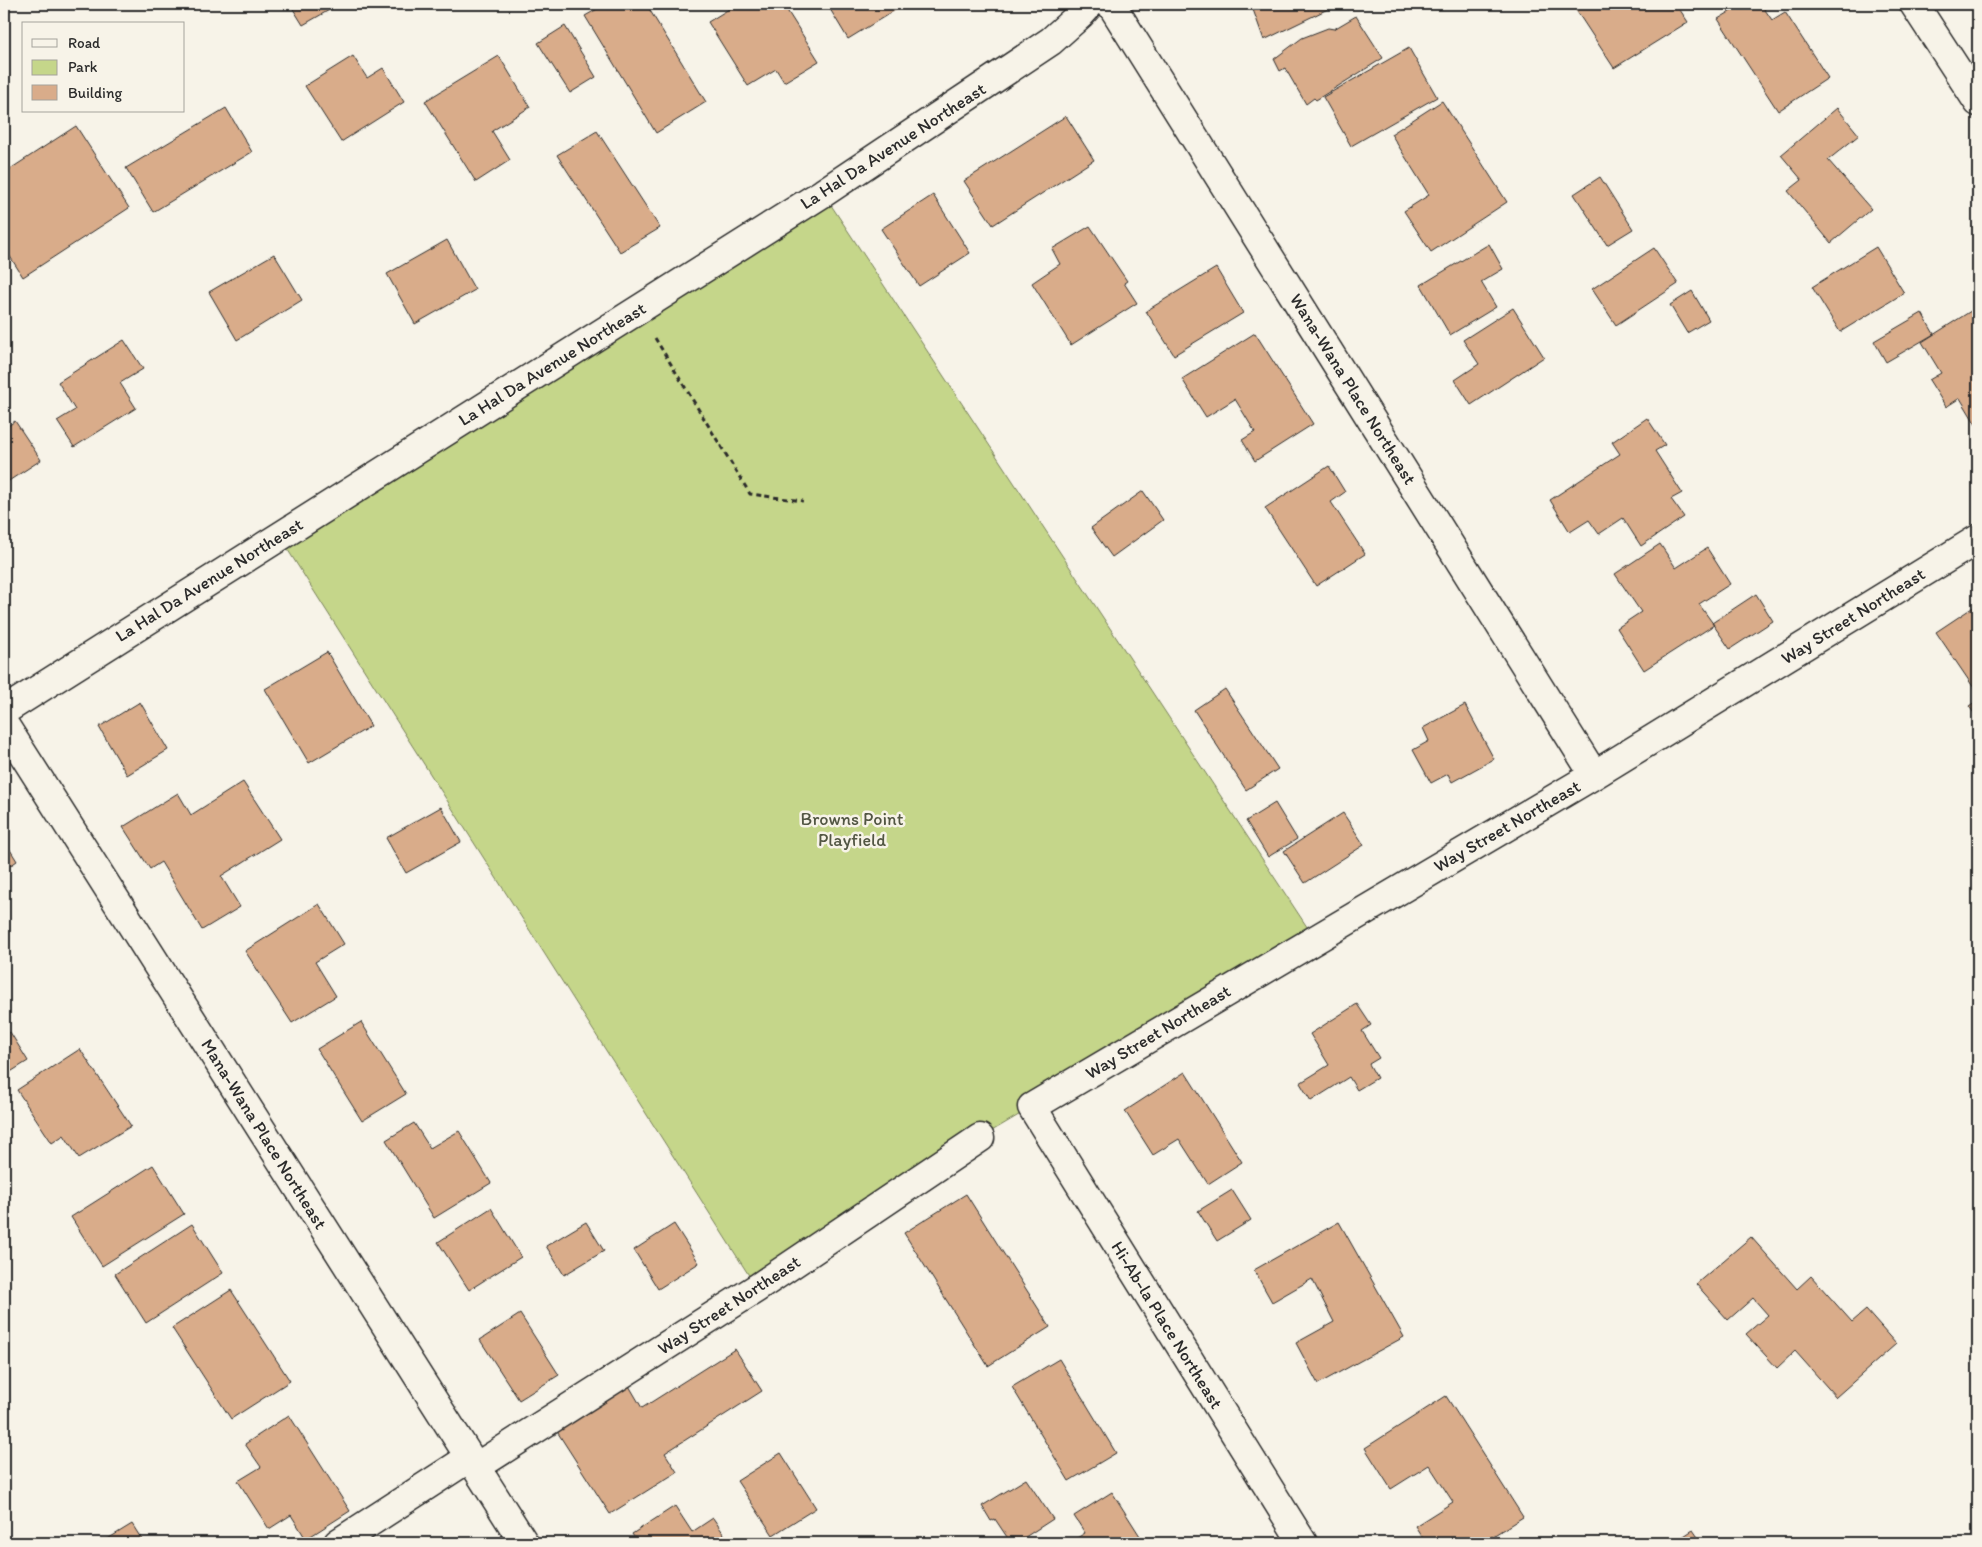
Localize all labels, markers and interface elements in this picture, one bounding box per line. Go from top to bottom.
legend [22,22,185,112]
text: Road [68,34,101,52]
text: Park [68,58,98,76]
street label: La Hal Da Avenue Northeast [796,78,990,214]
text: Building [68,84,122,102]
street label: Wana-Wana Place Northeast [1285,289,1421,489]
street label: La Hal Da Avenue Northeast [454,297,650,431]
street label: La Hal Da Avenue Northeast [111,513,307,647]
street label: Way Street Northeast [1777,563,1929,669]
street label: Way Street Northeast [1430,775,1584,877]
park label: Browns Point Playfield [801,808,904,851]
street label: Way Street Northeast [1081,980,1235,1084]
street label: Mana-Wana Place Northeast [196,1035,332,1233]
street label: Hi-Ab-la Place Northeast [1106,1237,1228,1413]
street label: Way Street Northeast [653,1251,805,1359]

